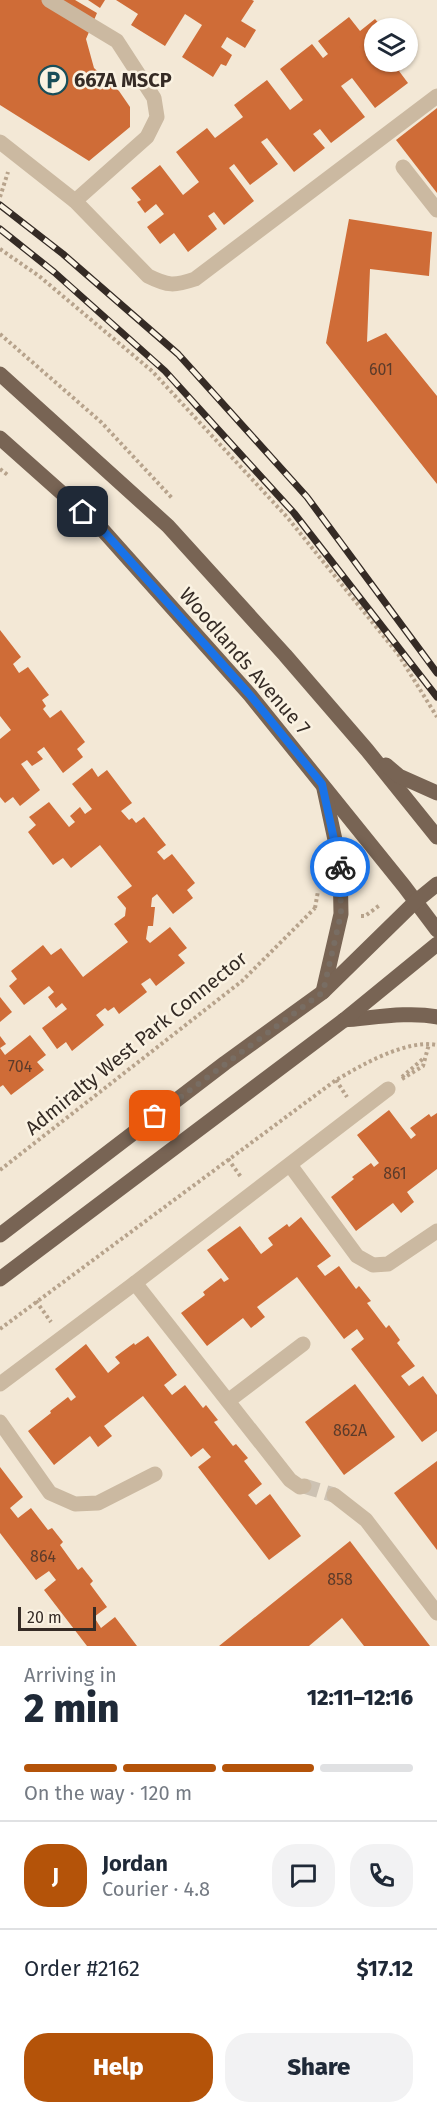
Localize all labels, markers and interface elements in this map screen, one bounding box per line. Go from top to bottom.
map controls [364,18,418,72]
button: layers [364,18,418,72]
parking icon: 667A MSCP [37,64,69,96]
place label: 667A MSCP [74,68,172,92]
house number: 601 [369,360,393,379]
pin [57,486,108,537]
icon: home [66,495,99,528]
street label: Woodlands Avenue 7 [175,582,316,740]
courier [310,837,370,897]
icon: bike [324,851,357,884]
street label: Admiralty West Park Connector [20,946,252,1140]
house number: 704 [8,1057,33,1076]
pin [129,1090,180,1141]
icon: bag [138,1099,171,1132]
house number: 861 [383,1164,407,1183]
house number: 862A [333,1421,368,1440]
house number: 864 [30,1547,56,1566]
house number: 858 [327,1570,353,1589]
scale bar [18,1604,96,1632]
text: 20 m [27,1608,62,1627]
text: Arriving in [24,1663,117,1687]
text: 12:11–12:16 [307,1684,413,1711]
text: 2 min [24,1686,120,1732]
text: On the way · 120 m [24,1781,192,1805]
button: chat [272,1844,335,1907]
button: phone [350,1844,413,1907]
text: Jordan [102,1850,168,1877]
text: J [52,1862,59,1889]
text: Courier · 4.8 [102,1877,210,1901]
text: Order #2162 [24,1955,140,1982]
text: $17.12 [357,1955,413,1982]
button: Help [24,2033,213,2102]
button: Share [225,2033,413,2102]

